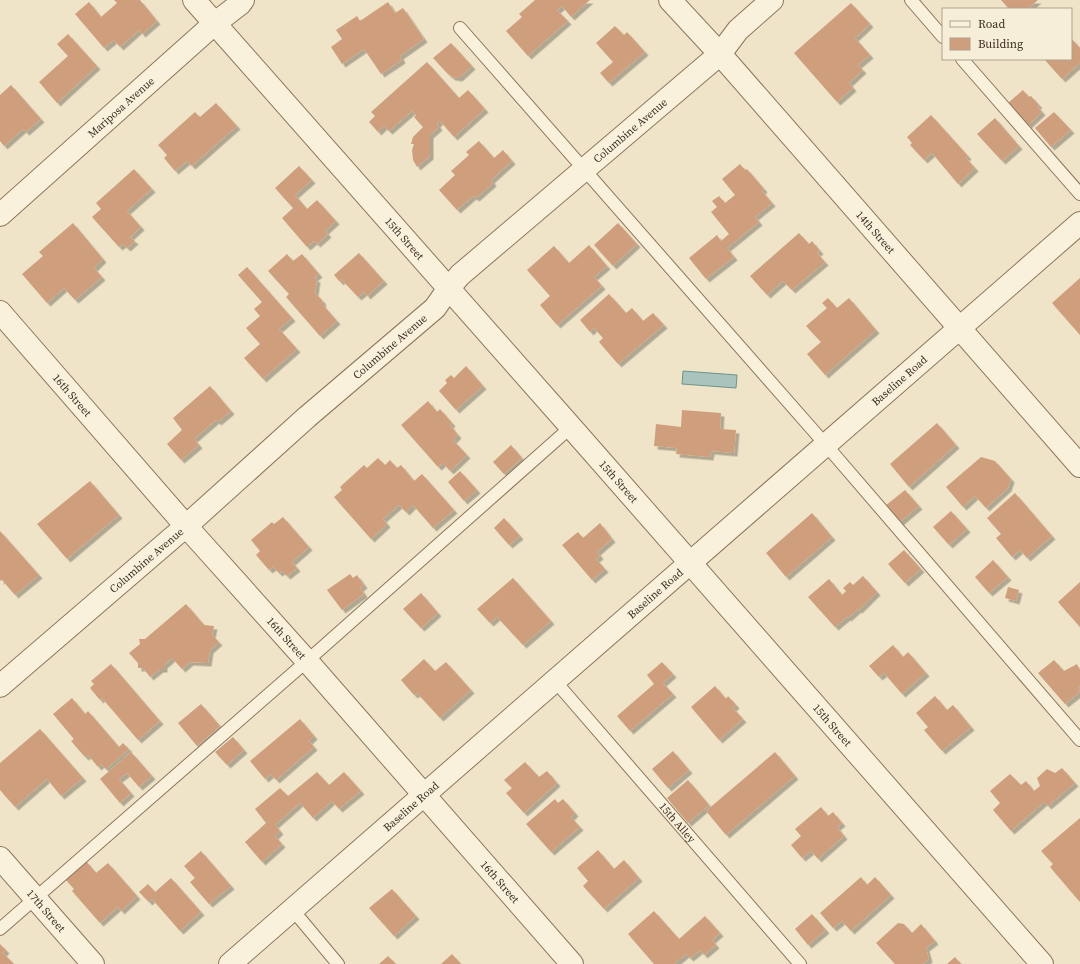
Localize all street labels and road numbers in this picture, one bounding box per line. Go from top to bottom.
street label: Mariposa Avenue [85,73,158,141]
street label: Columbine Avenue [590,95,671,167]
street label: 14th Street [852,208,898,257]
street label: 15th Street [381,214,427,264]
street label: Columbine Avenue [350,311,431,383]
street label: Baseline Road [869,352,931,409]
street label: 16th Street [49,371,95,420]
street label: 15th Street [595,457,642,507]
street label: Columbine Avenue [106,524,187,597]
street label: Baseline Road [624,565,687,622]
street label: 16th Street [263,614,309,663]
street label: 15th Street [809,701,855,750]
street label: Baseline Road [380,778,443,835]
street label: 15th Alley [655,799,699,846]
street label: 16th Street [477,857,523,907]
street label: 17th Street [23,886,69,936]

